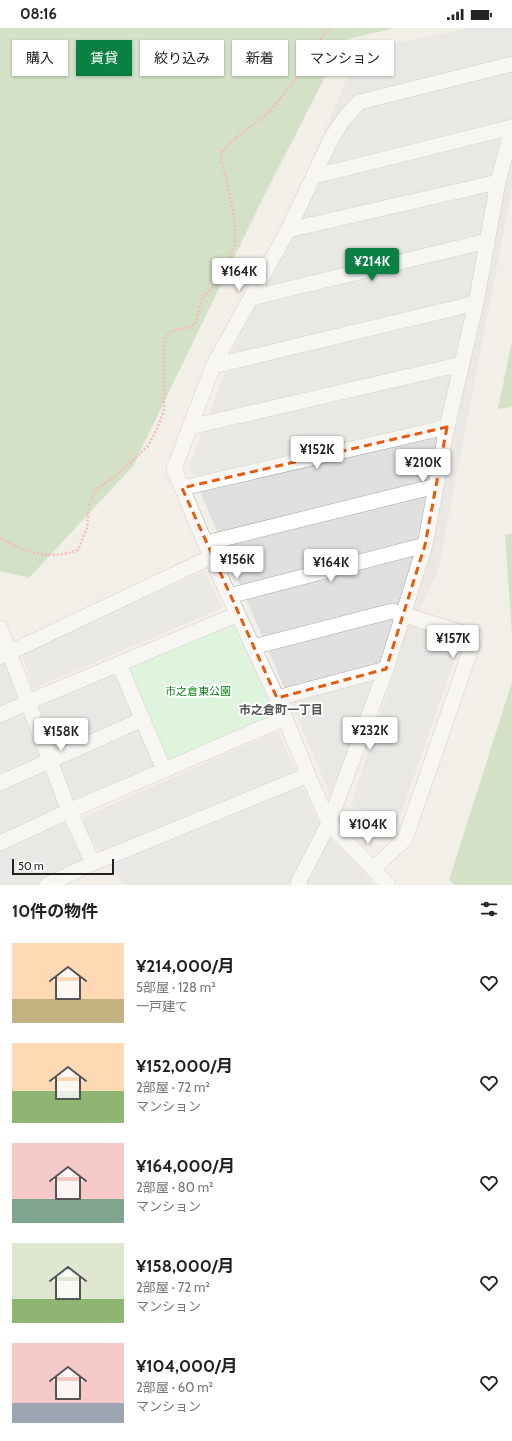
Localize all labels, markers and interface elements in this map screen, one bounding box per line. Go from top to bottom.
text: 08:16 [20,5,57,23]
chip: 購入 [12,40,68,76]
chip: 賃貸 [76,40,132,76]
chip: 絞り込み [140,40,224,76]
chip: 新着 [232,40,288,76]
chip: マンション [296,40,394,76]
pin: ¥214K [344,248,400,282]
text: ¥214K [354,253,390,269]
pin: ¥164K [211,258,267,292]
text: ¥164K [221,263,257,279]
pin: ¥152K [289,436,345,470]
text: ¥152K [300,441,334,457]
pin: ¥210K [395,449,451,483]
text: ¥210K [405,454,441,470]
pin: ¥156K [209,546,265,580]
pin: ¥164K [303,549,359,583]
text: ¥156K [219,551,255,567]
text: ¥164K [313,554,349,570]
pin: ¥157K [425,625,481,659]
text: ¥157K [436,630,470,646]
park label: 市之倉東公園 [165,684,231,698]
district label: 市之倉町一丁目 [239,702,323,717]
pin: ¥232K [342,717,398,751]
pin: ¥158K [33,718,89,752]
text: ¥232K [352,722,388,738]
text: ¥158K [43,723,79,739]
pin: ¥104K [340,811,396,845]
text: ¥104K [349,816,387,832]
scale bar [12,857,114,876]
text: 50 m [18,859,44,873]
icon: filters [478,898,500,920]
text: 10件の物件 [12,901,98,921]
text: ¥214,000/月 [136,956,235,976]
icon: home [44,959,92,1007]
icon: heart [478,972,500,994]
text: 5部屋 · 128 m² [136,979,216,995]
text: 一戸建て [136,998,188,1014]
text: ¥152,000/月 [136,1056,233,1076]
icon: home [44,1059,92,1107]
icon: heart [478,1072,500,1094]
text: 2部屋 · 72 m² [136,1079,210,1095]
text: マンション [136,1098,201,1114]
text: ¥164,000/月 [136,1156,235,1176]
icon: home [44,1159,92,1207]
icon: heart [478,1172,500,1194]
text: 2部屋 · 80 m² [136,1179,213,1195]
text: マンション [136,1198,201,1214]
text: ¥158,000/月 [136,1256,235,1276]
icon: home [44,1259,92,1307]
icon: heart [478,1272,500,1294]
text: 2部屋 · 72 m² [136,1279,210,1295]
text: マンション [136,1298,201,1314]
text: ¥104,000/月 [136,1356,238,1376]
icon: home [44,1359,92,1407]
icon: heart [478,1372,500,1394]
text: 2部屋 · 60 m² [136,1379,213,1395]
text: マンション [136,1398,201,1414]

